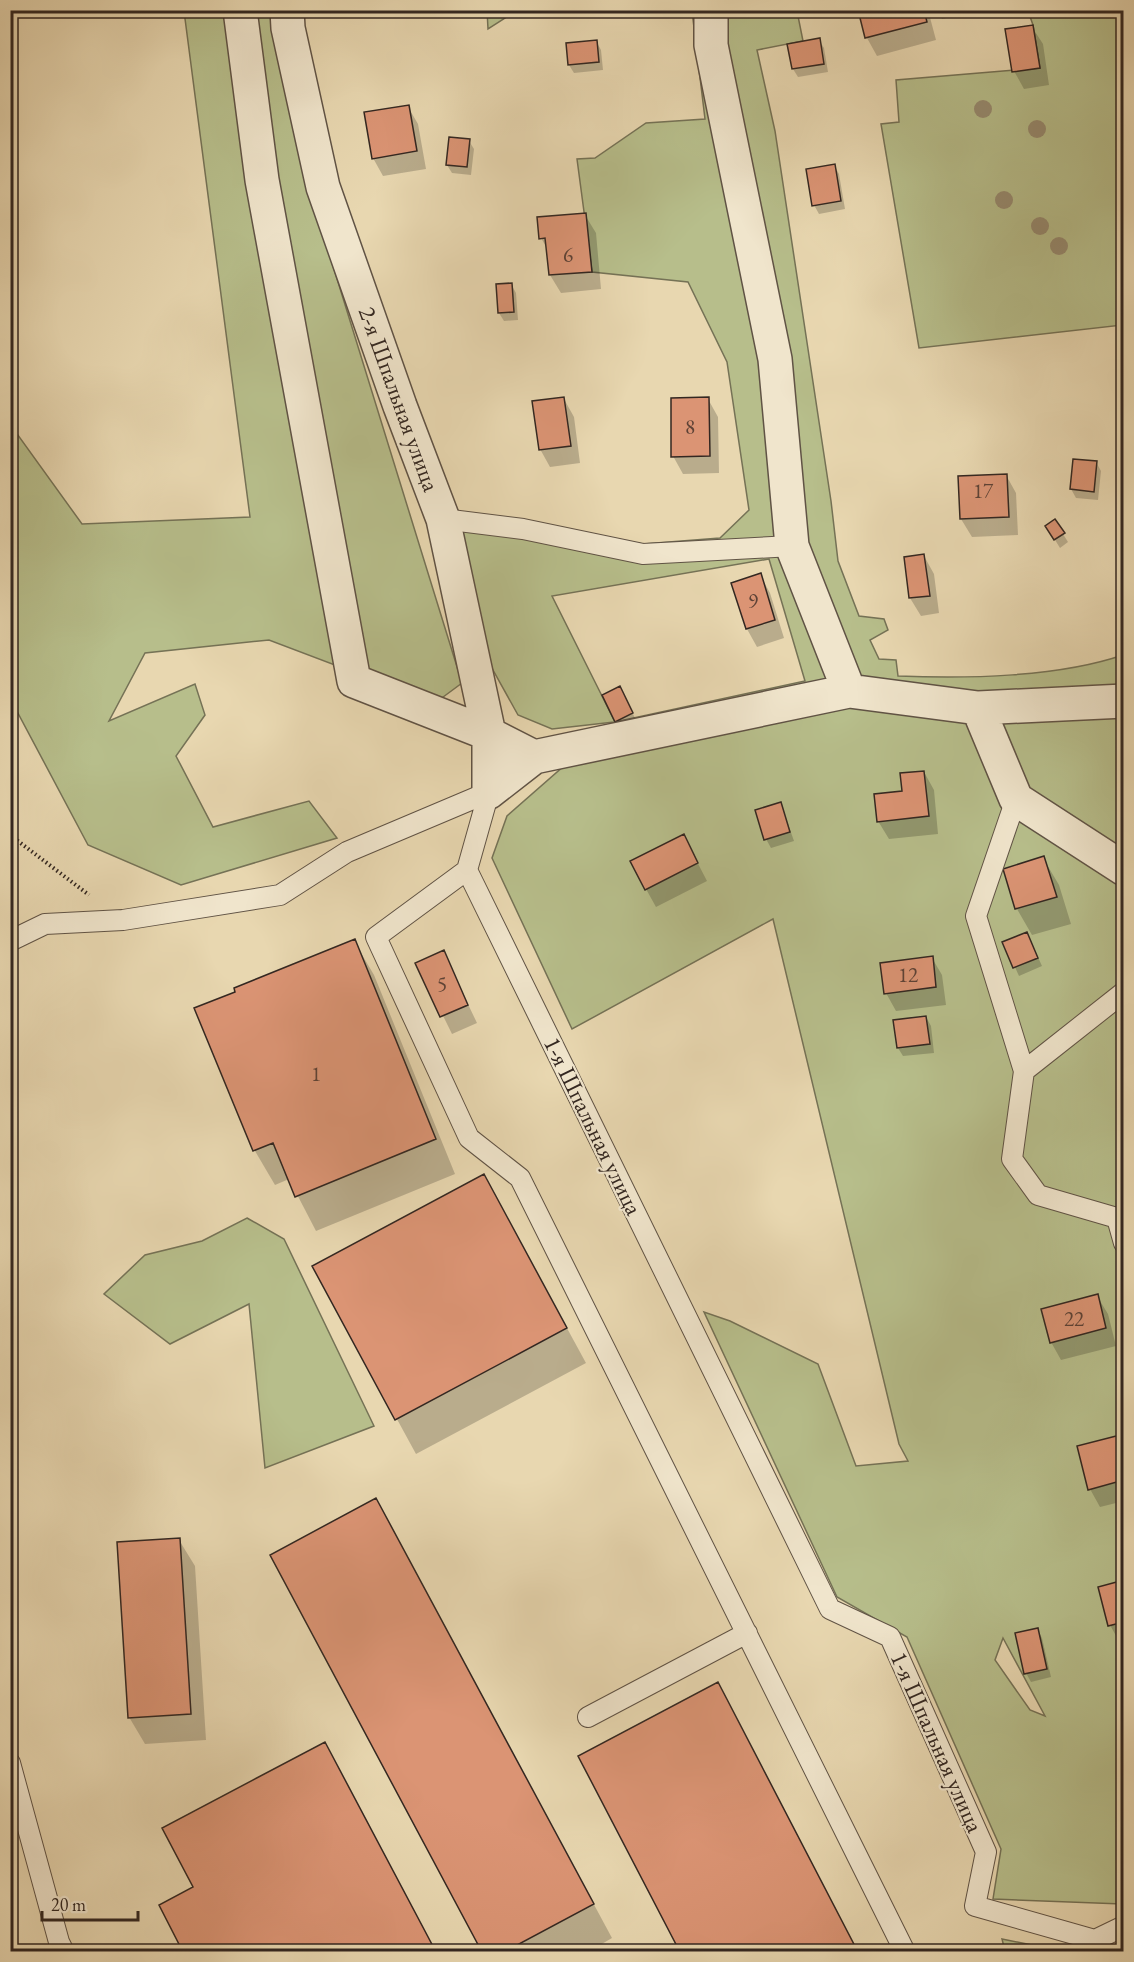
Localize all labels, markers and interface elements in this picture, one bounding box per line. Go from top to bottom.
house number: 6 [563,241,573,268]
street label: 2-я Шпальная улица [352,302,447,496]
house number: 8 [685,413,695,440]
house number: 17 [973,477,994,504]
house number: 9 [748,587,758,614]
house number: 12 [898,961,918,988]
house number: 5 [437,970,447,997]
street label: 1-я Шпальная улица [537,1032,650,1220]
house number: 1 [311,1060,321,1087]
house number: 22 [1064,1305,1084,1332]
street label: 1-я Шпальная улица [884,1647,991,1837]
scale bar [42,1884,138,1922]
text: 20 m [51,1893,86,1916]

